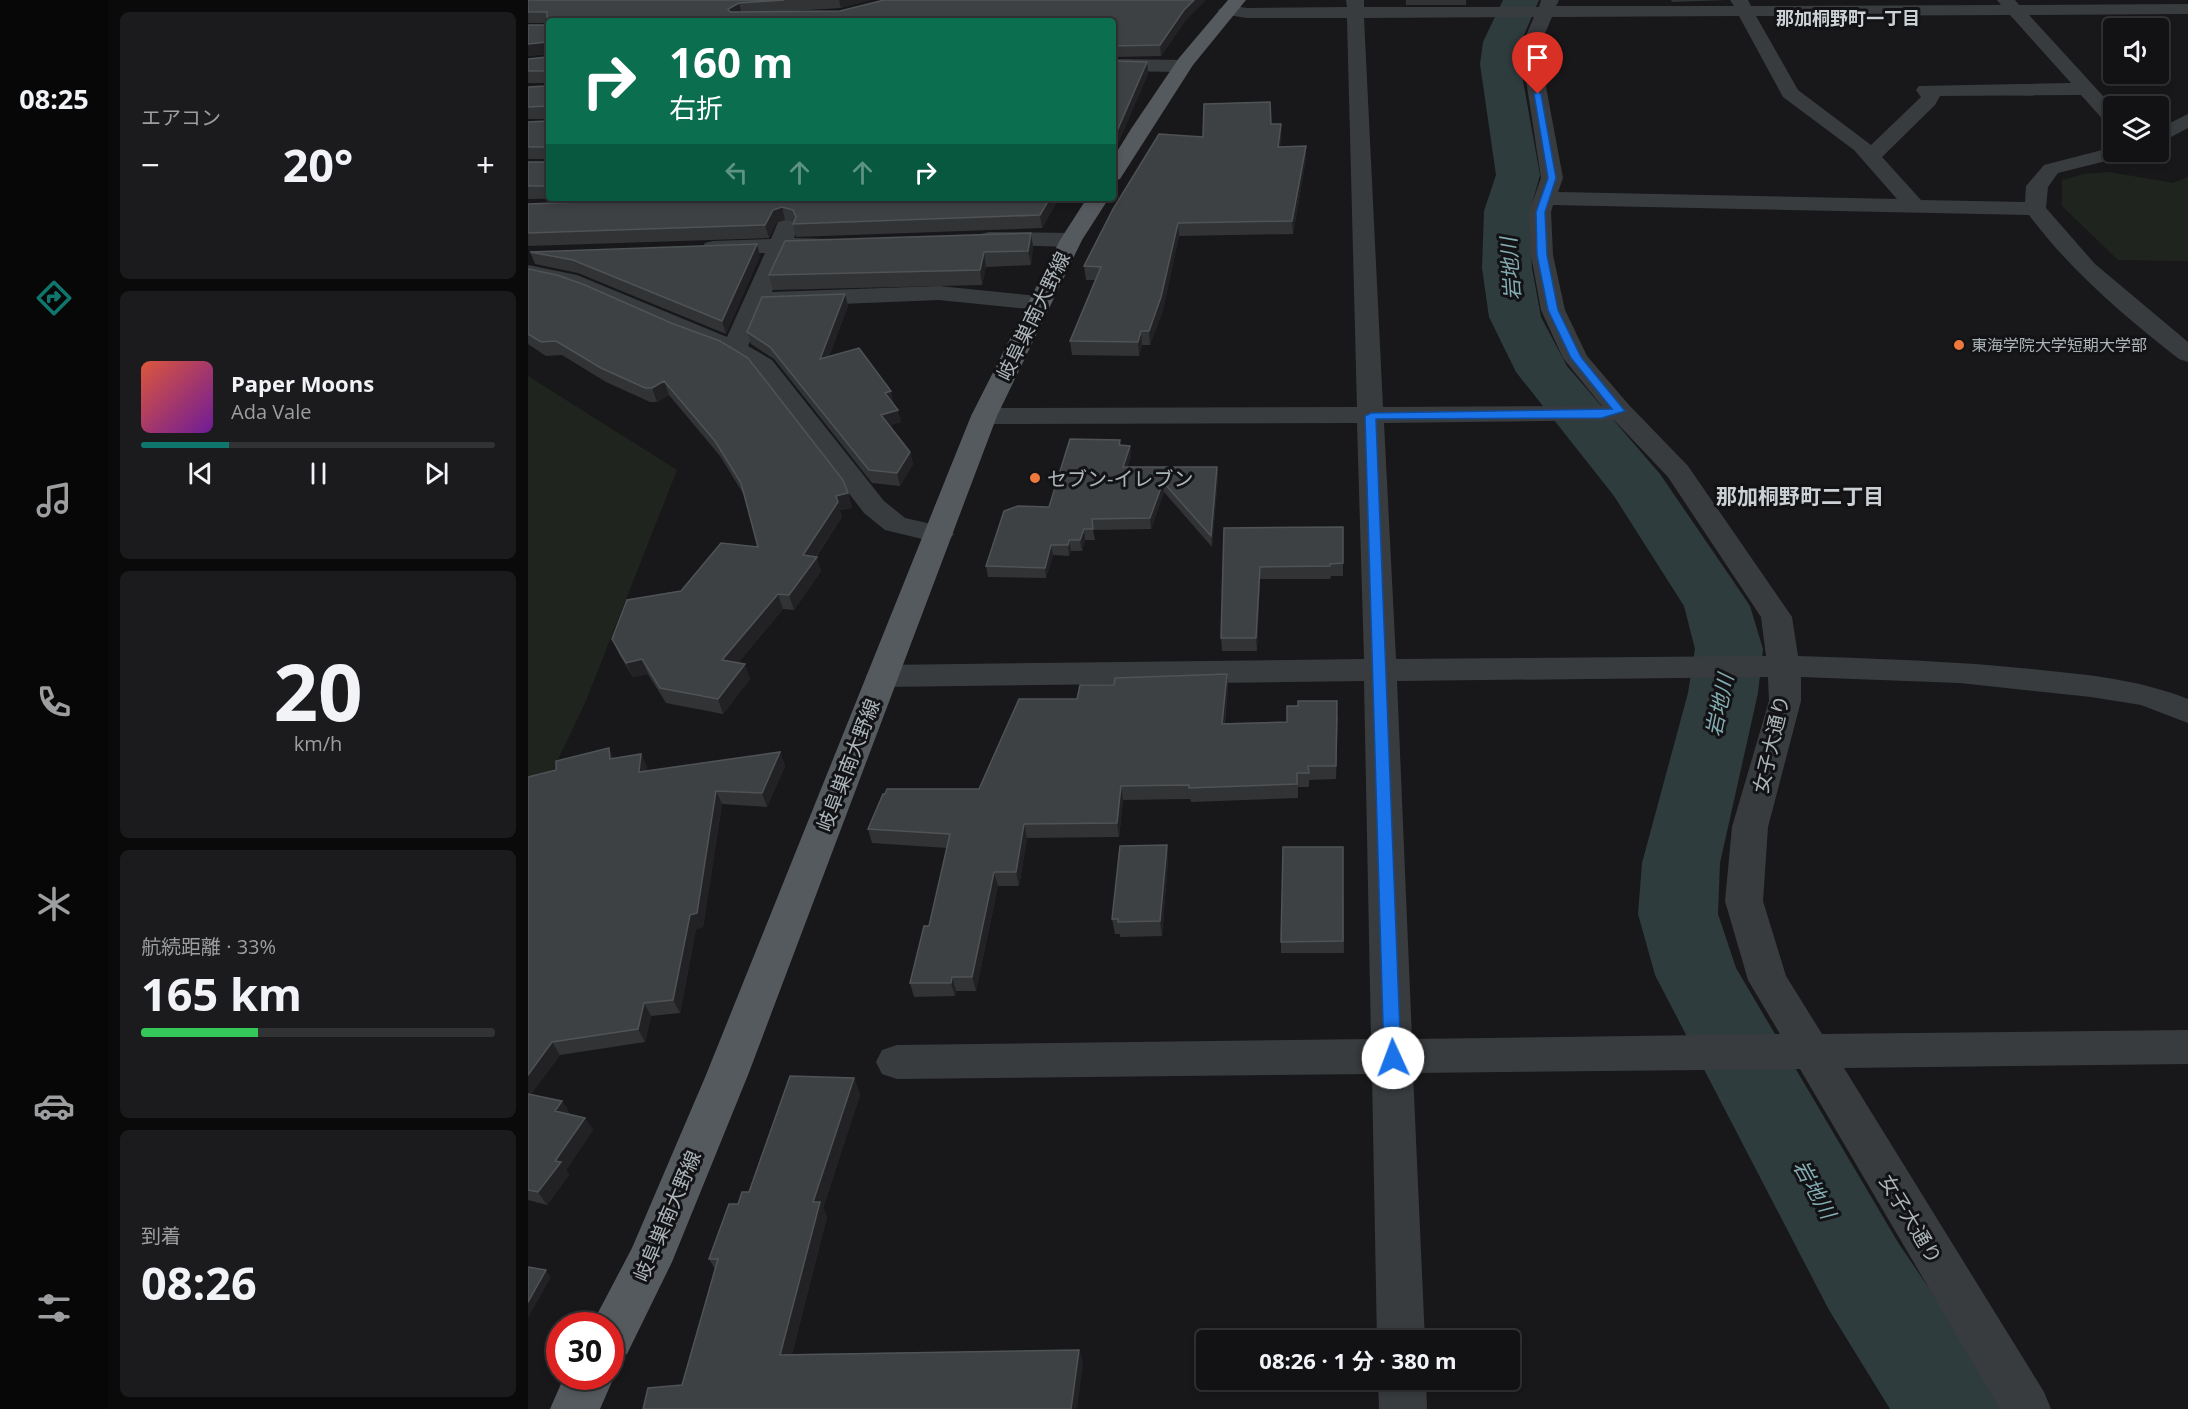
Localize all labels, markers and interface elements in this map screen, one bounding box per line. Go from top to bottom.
district label: 那加桐野町一丁目 [1776,6,1920,30]
map controls [2103,18,2169,162]
button: sound [2103,18,2169,84]
pin [1512,32,1563,94]
text: 160 m [669,33,793,90]
icon: arrive [1521,41,1554,74]
icon: right [570,42,648,120]
text: 08:25 [19,80,89,117]
text: 右折 [669,89,723,126]
button: layers [2103,96,2169,162]
text: エアコン [141,104,221,131]
text: 20° [283,134,353,195]
text: − [141,142,160,187]
text: + [476,142,495,187]
icon: left [720,156,753,189]
icon: ahead [783,156,816,189]
icon: ahead [846,156,879,189]
icon: right [909,156,942,189]
water label: 岩地川 [1494,235,1526,301]
street label: 岐阜巣南大野線 [990,247,1076,385]
icon: directions [33,277,75,319]
place label: 東海学院大学短期大学部 [1971,334,2147,356]
marker: 東海学院大学短期大学部 [1952,338,1966,352]
text: Paper Moons [231,368,374,398]
text: Ada Vale [231,398,312,425]
icon: previous [184,457,217,490]
icon: pause [302,457,335,490]
icon: next [420,457,453,490]
place label: セブン-イレブン [1047,465,1193,492]
marker: セブン-イレブン [1028,471,1042,485]
icon: music [33,479,75,521]
district label: 那加桐野町二丁目 [1716,482,1884,510]
text: 20 [273,638,363,744]
water label: 岩地川 [1699,669,1740,739]
icon: phone [33,681,75,723]
street label: 女子大通り [1747,692,1795,796]
street label: 岐阜巣南大野線 [810,695,886,835]
text: km/h [294,730,342,757]
icon: climate [33,883,75,925]
text: 航続距離 · 33% [141,933,276,960]
text: 165 km [141,963,302,1024]
position arrow [1361,1026,1425,1090]
icon: car [33,1085,75,1127]
street label: 岐阜巣南大野線 [627,1146,707,1286]
water label: 岩地川 [1787,1155,1843,1225]
street label: 女子大通り [1874,1169,1948,1269]
text: 到着 [141,1222,181,1249]
text: 08:26 [141,1252,257,1313]
icon: filters [33,1287,75,1329]
speed limit sign: 30 [546,1312,624,1390]
text: 08:26 · 1 分 · 380 m [1259,1345,1457,1375]

